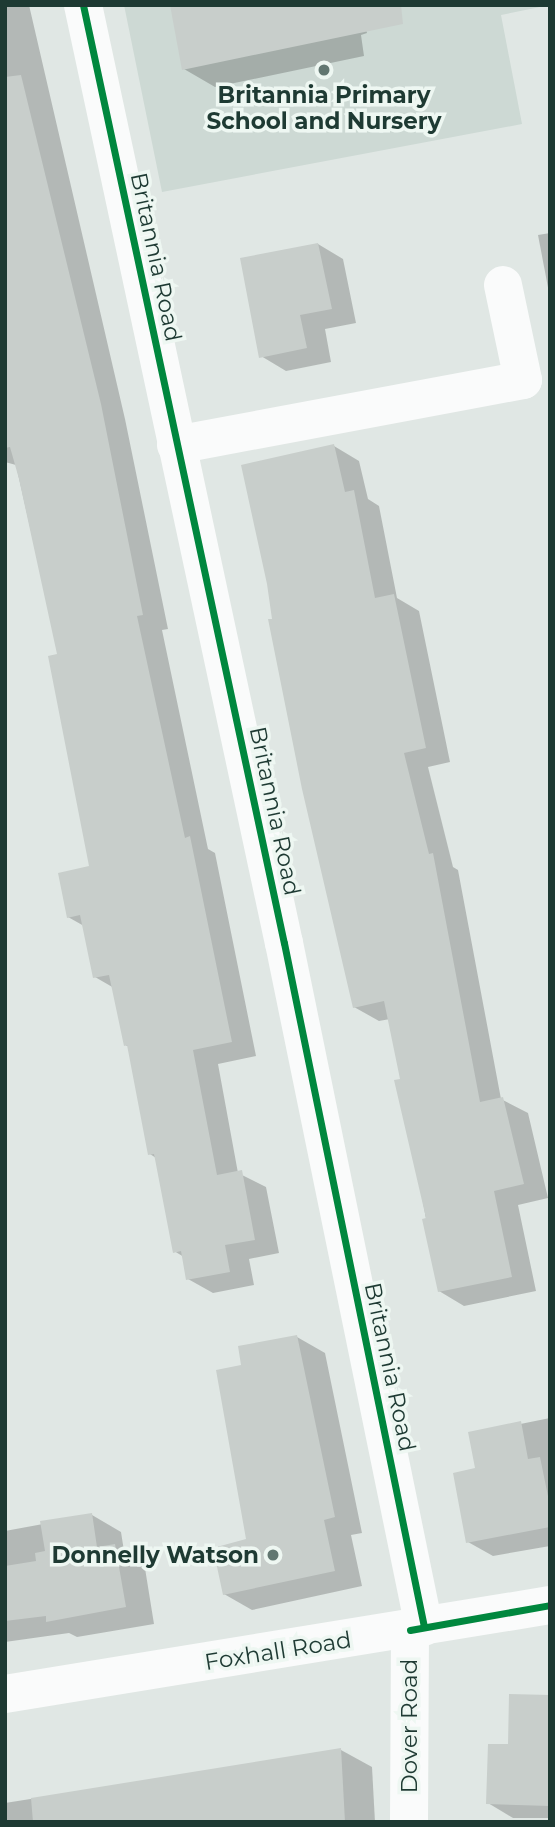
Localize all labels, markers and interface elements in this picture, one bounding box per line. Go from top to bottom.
marker: Britannia Primary School and Nursery [316,62,332,78]
place label: Britannia Primary School and Nursery [206,81,442,135]
street label: Britannia Road [125,170,187,344]
street label: Britannia Road [244,724,306,898]
street label: Britannia Road [359,1280,421,1454]
place label: Donnelly Watson [52,1541,259,1569]
marker: Donnelly Watson [265,1547,281,1563]
street label: Foxhall Road [203,1626,353,1676]
street label: Dover Road [395,1659,423,1793]

